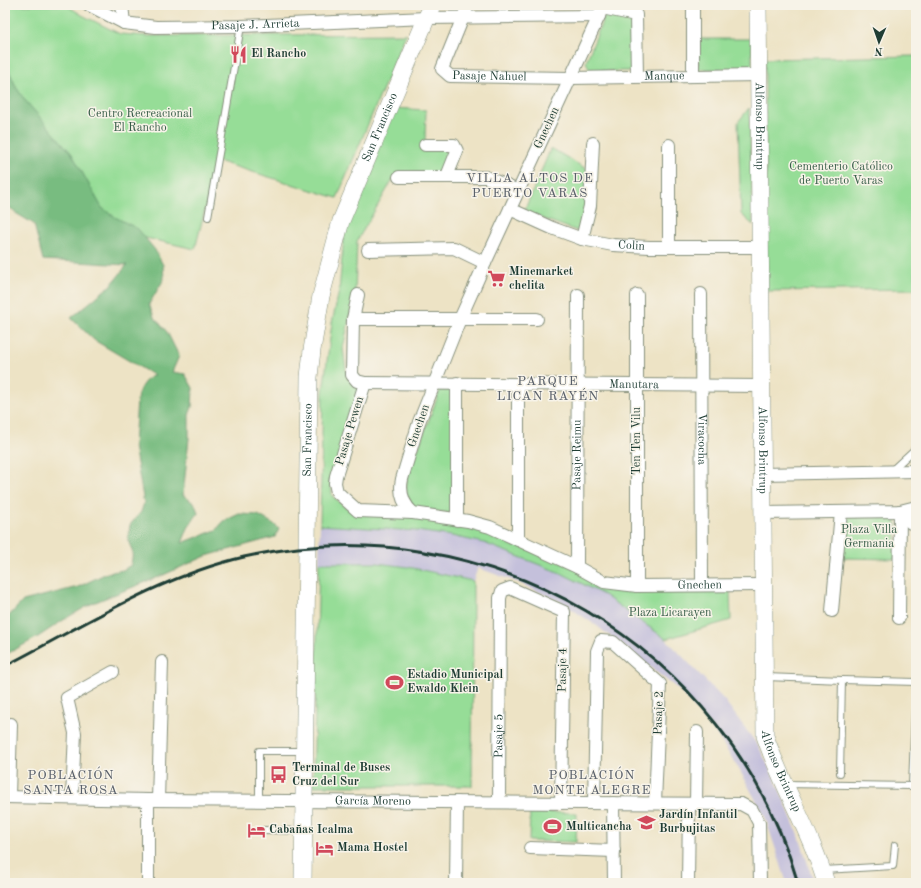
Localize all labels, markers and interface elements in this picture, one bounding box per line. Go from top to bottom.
street label: Pasaje J. Arrieta [211,17,300,32]
north arrow [859,22,899,62]
restaurant icon: El Rancho [228,44,248,64]
text: N [874,45,883,56]
place label: El Rancho [251,48,306,60]
street label: Pasaje Nahuel [452,70,527,83]
street label: Manque [644,70,685,83]
street label: Alfonso Brintrup [753,82,766,170]
street label: San Francisco [361,91,400,164]
street label: Gnechen [532,105,562,151]
park label: Centro Recreacional El Rancho [88,108,192,134]
park label: Cementerio Católico de Puerto Varas [789,161,893,187]
district label: VILLA ALTOS DE PUERTO VARAS [466,172,594,200]
street label: Colin [618,239,646,253]
place label: Minemarket chelita [509,266,574,292]
supermarket icon: Minemarket chelita [486,269,506,289]
district label: PARQUE LICAN RAYÉN [497,375,599,403]
street label: Manutara [609,379,659,391]
street label: Pasaje Pewen [334,395,366,467]
street label: San Francisco [302,403,315,477]
street label: Gnechen [406,403,432,449]
street label: Ten Ten Vilu [631,406,643,475]
street label: Alfonso Brintrup [756,406,769,494]
street label: Viracocha [695,413,708,465]
street label: Pasaje Reimu [571,419,584,490]
park label: Plaza Villa Germania [841,524,897,550]
street label: Gnechen [677,579,723,592]
park label: Plaza Licarayen [629,607,712,619]
street label: Pasaje 4 [557,648,569,692]
place label: Estadio Municipal Ewaldo Klein [407,669,504,695]
sports icon: Estadio Municipal Ewaldo Klein [384,672,404,692]
street label: Pasaje 2 [652,691,666,735]
street label: Pasaje 5 [492,714,505,758]
street label: Alfonso Brintrup [759,730,803,814]
place label: Terminal de Buses Cruz del Sur [292,762,390,788]
bus stop icon: Terminal de Buses Cruz del Sur [269,765,289,785]
district label: POBLACIÓN SANTA ROSA [23,766,119,797]
district label: POBLACIÓN MONTE ALEGRE [532,766,652,797]
street label: García Moreno [335,795,411,808]
place label: Jardín Infantil Burbujitas [659,809,738,835]
school or university icon: Jardín Infantil Burbujitas [636,812,656,832]
sports icon: Multicancha [543,817,563,837]
hotel icon: Cabañas Icalma [246,820,266,840]
place label: Multicancha [566,821,632,833]
place label: Cabañas Icalma [269,824,353,836]
hotel icon: Mama Hostel [314,838,334,858]
place label: Mama Hostel [337,842,408,854]

